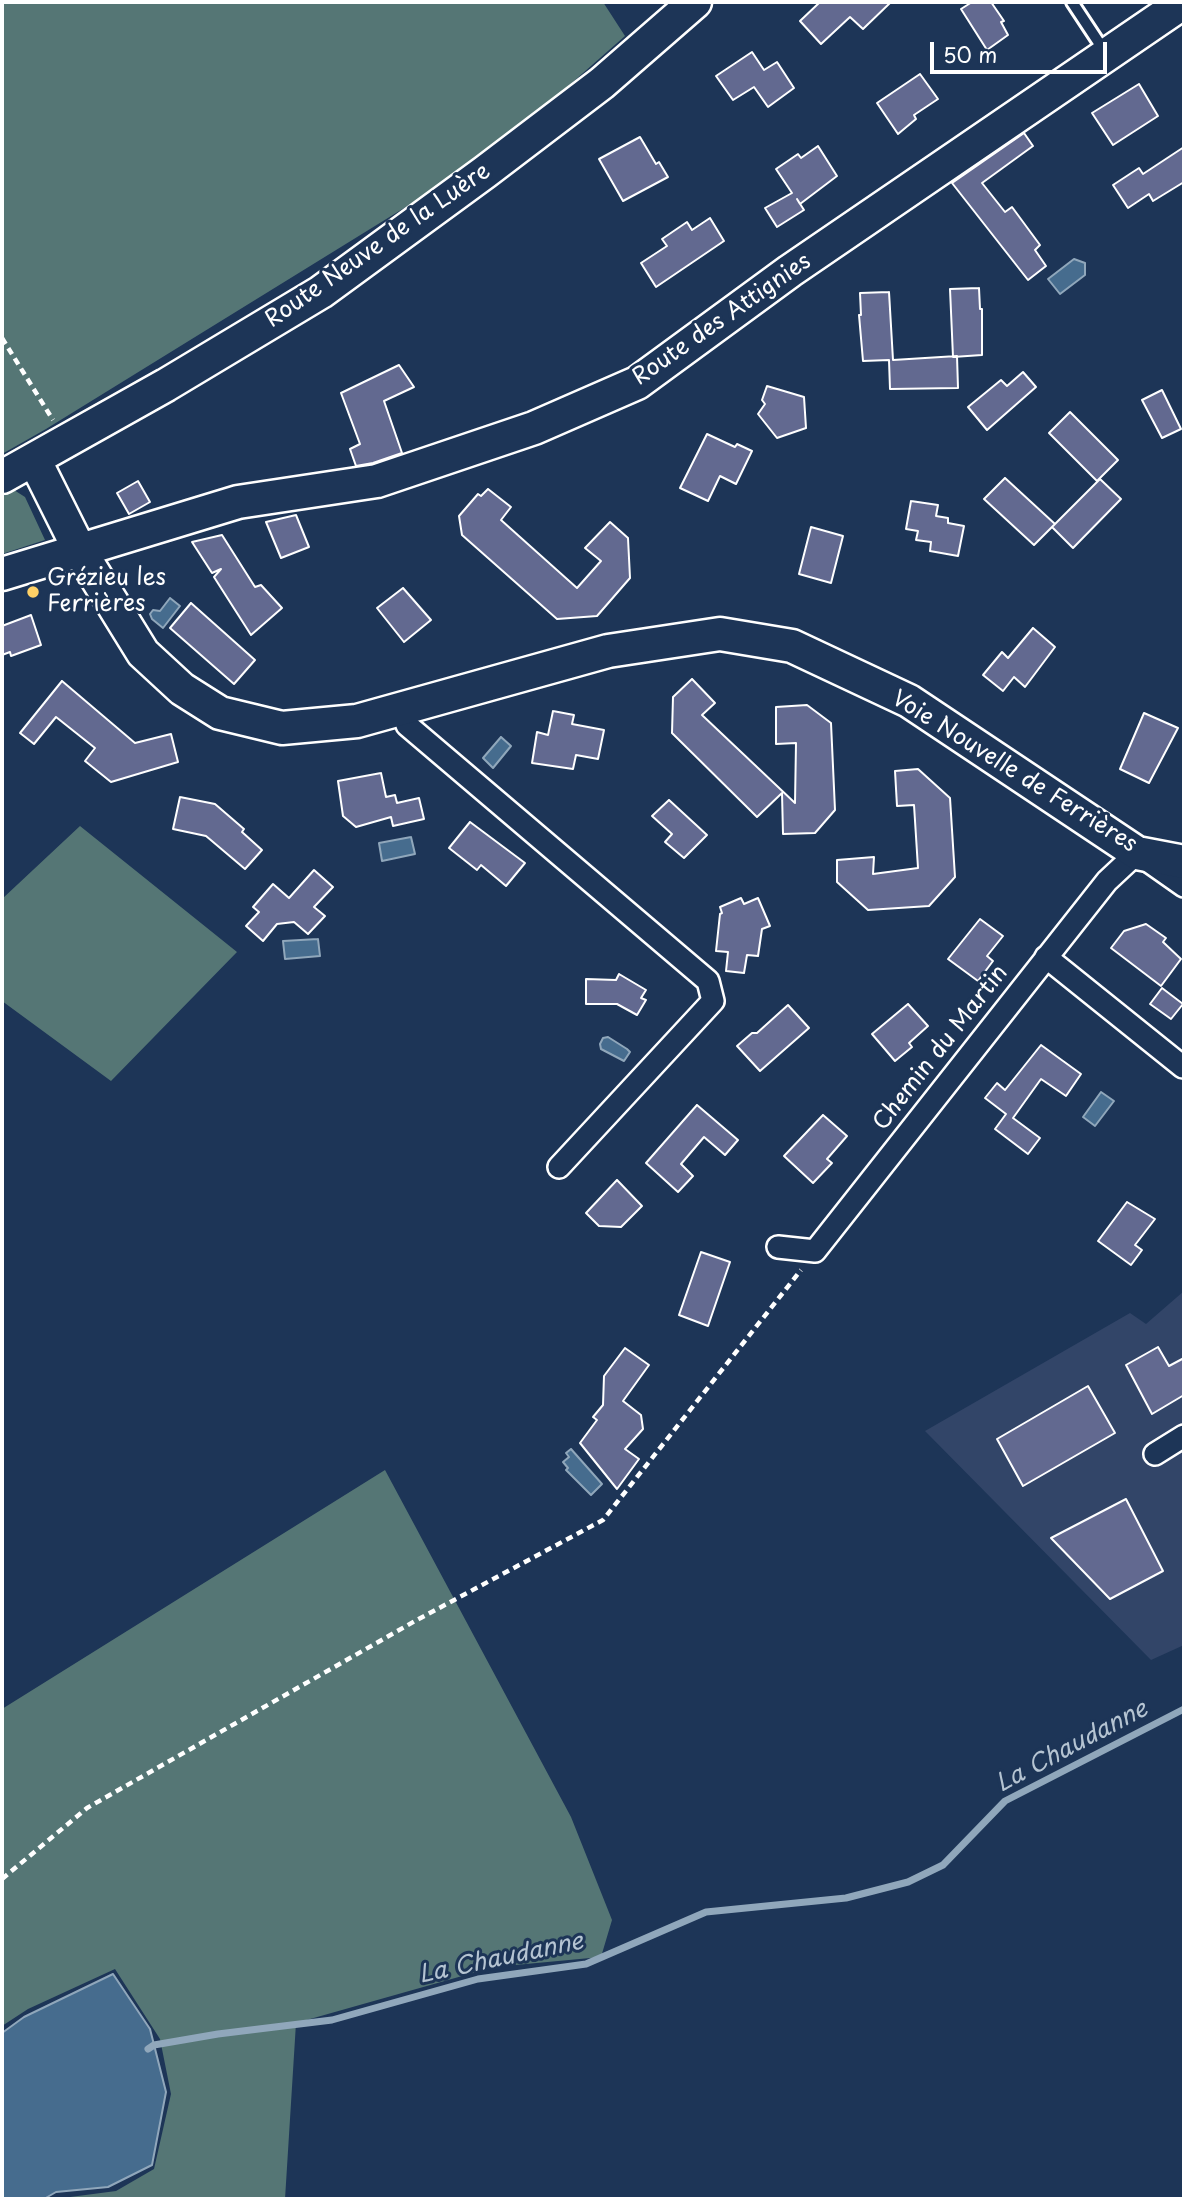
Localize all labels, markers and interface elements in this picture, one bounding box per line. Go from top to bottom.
scale bar [934,28,1111,72]
text: 50 m [943,38,997,70]
street label: Route Neuve de la Luère [260,158,496,334]
street label: Route des Attignies [627,248,817,392]
place label: Grézieu les Ferrières [47,565,166,619]
marker: Grézieu les Ferrières [25,584,41,600]
street label: Voie Nouvelle de Ferrières [886,685,1142,859]
street label: Chemin du Martin [868,960,1014,1136]
water label: La Chaudanne [991,1695,1153,1799]
water label: La Chaudanne [416,1927,586,1991]

